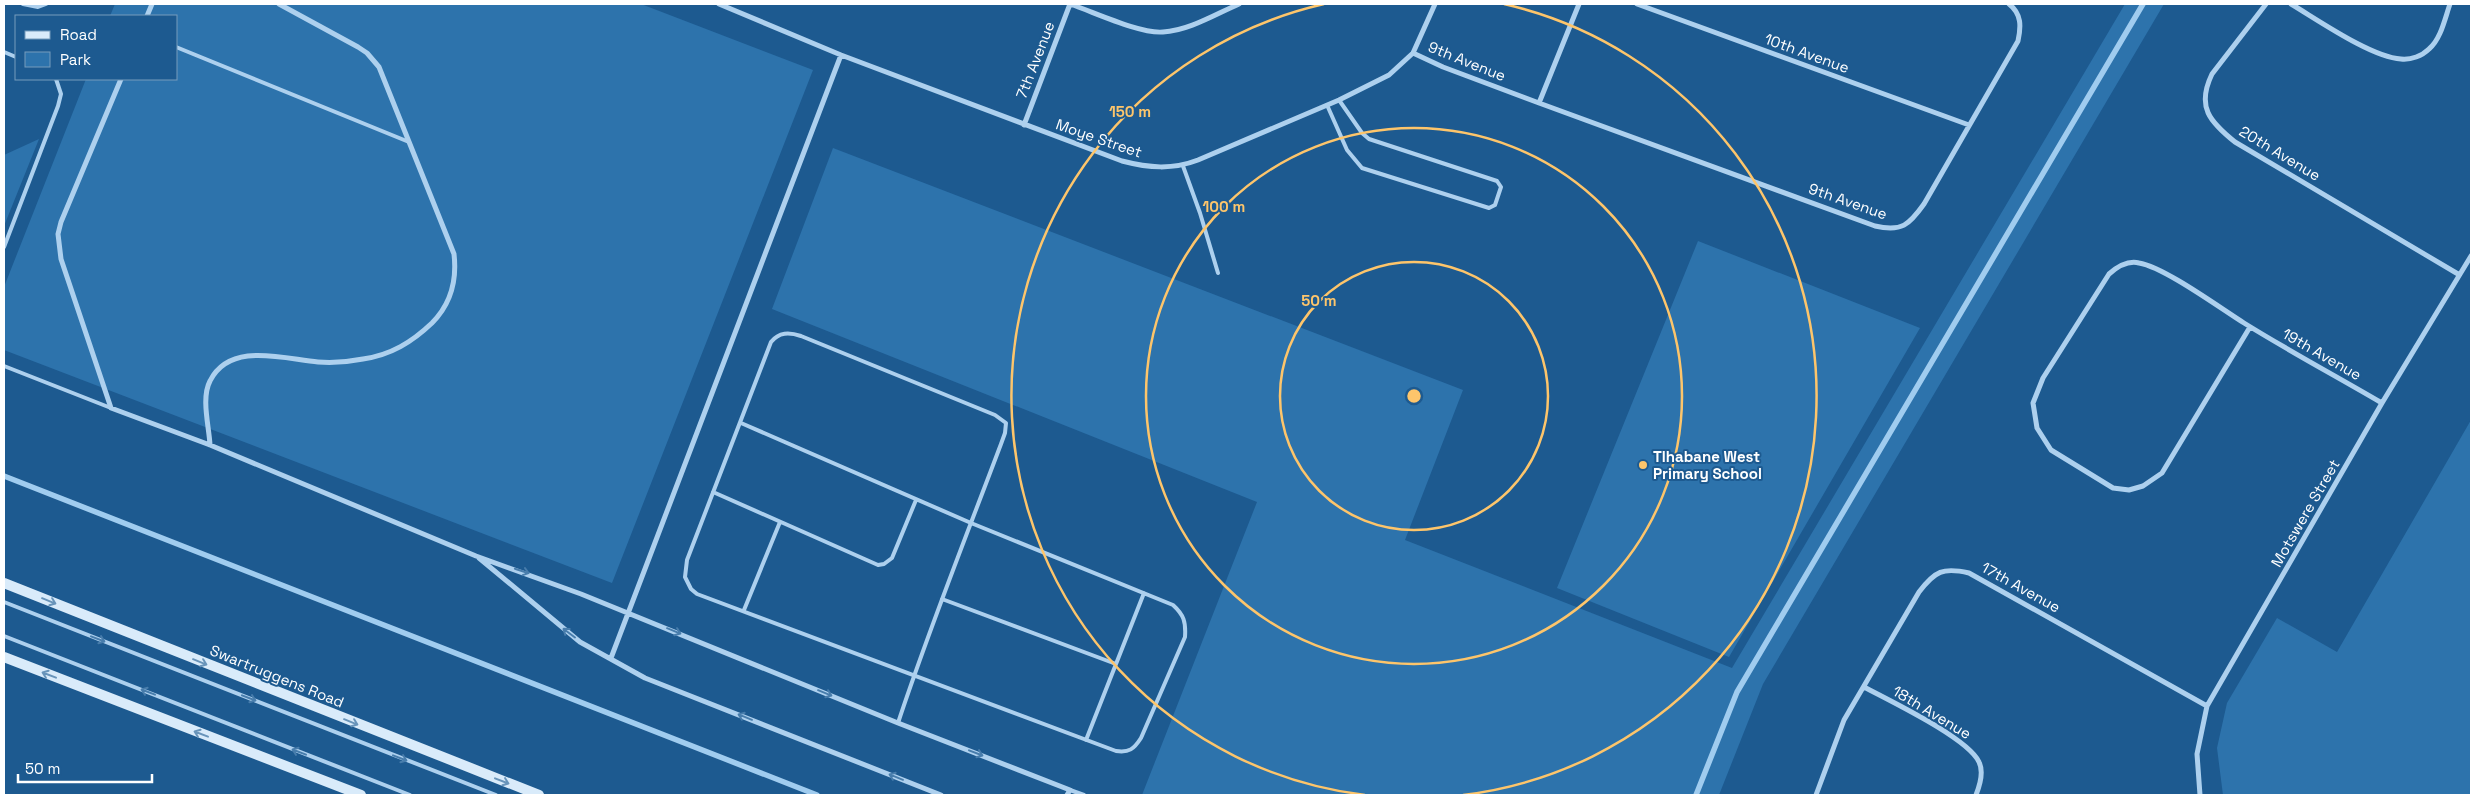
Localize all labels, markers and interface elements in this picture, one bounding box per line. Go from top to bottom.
legend [15,15,178,80]
street label: 7th Avenue [1012,19,1058,101]
text: Road [60,25,97,44]
street label: 10th Avenue [1762,29,1852,77]
street label: 9th Avenue [1425,37,1509,85]
text: Park [60,50,91,69]
text: 150 m [1109,102,1151,121]
street label: Moye Street [1053,114,1145,162]
street label: 20th Avenue [2236,121,2324,185]
street label: 9th Avenue [1806,179,1890,223]
text: 100 m [1203,197,1245,216]
text: 50 m [1301,291,1337,310]
street label: 19th Avenue [2279,324,2365,384]
centre of rings [1405,387,1423,405]
place label: Tlhabane West Primary School [1653,447,1762,483]
street label: Motswere Street [2266,456,2344,570]
marker: Tlhabane West Primary School [1637,459,1649,471]
street label: 17th Avenue [1978,557,2064,617]
one-way arrow [514,567,529,576]
one-way arrow [41,597,56,607]
one-way arrow [666,627,681,637]
one-way arrow [563,628,576,639]
one-way arrow [90,634,105,644]
street label: Swartruggens Road [207,640,347,712]
one-way arrow [192,657,207,667]
one-way arrow [42,670,58,679]
street label: 18th Avenue [1889,681,1975,743]
one-way arrow [141,687,156,697]
one-way arrow [816,689,832,698]
one-way arrow [241,694,256,703]
one-way arrow [738,712,753,722]
one-way arrow [343,717,358,727]
one-way arrow [194,728,209,738]
one-way arrow [292,747,307,756]
one-way arrow [968,749,983,758]
scale bar [18,752,151,784]
one-way arrow [392,754,408,763]
text: 50 m [25,759,60,778]
one-way arrow [889,772,904,781]
one-way arrow [494,777,509,786]

